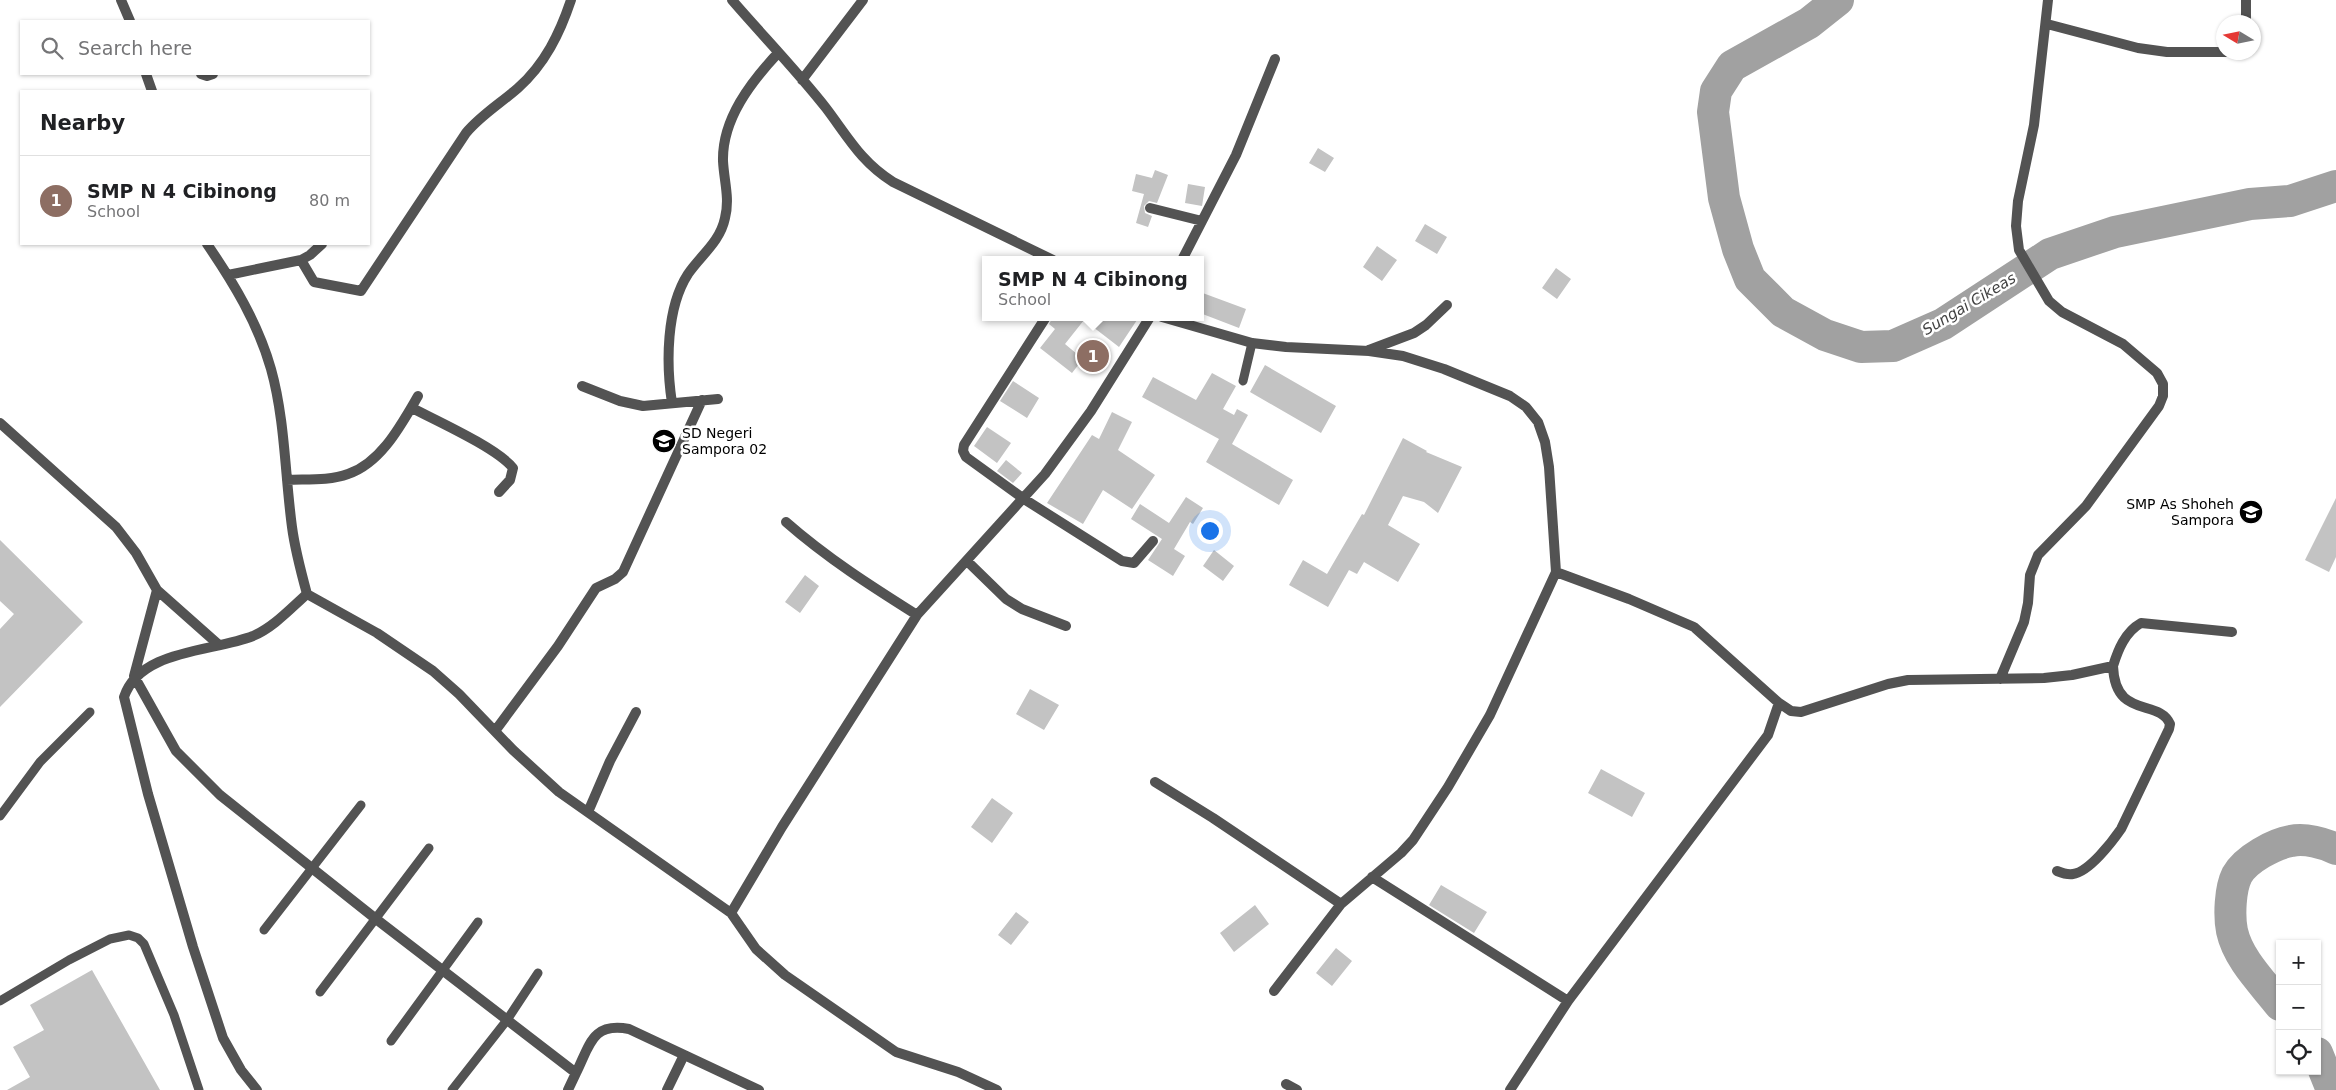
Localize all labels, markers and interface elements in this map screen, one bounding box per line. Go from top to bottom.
north arrow [2216,15,2261,60]
search box [20,20,370,75]
icon: search [38,34,66,62]
text: Search here [78,37,192,59]
text: Nearby [40,111,125,135]
text: SMP N 4 Cibinong [87,180,277,202]
text: 1 [50,191,62,210]
text: 80 m [309,191,350,210]
text: School [87,202,140,221]
popup [982,256,1204,321]
text: SMP N 4 Cibinong [998,268,1188,290]
water label: Sungai Cikeas [1919,269,2019,339]
text: School [998,290,1051,309]
pin: 1 [1077,337,1109,375]
place label: SD Negeri Sampora 02 [682,425,767,457]
school or university icon: SD Negeri Sampora 02 [651,428,677,454]
place label: SMP As Shoheh Sampora [2126,496,2234,528]
school or university icon: SMP As Shoheh Sampora [2238,499,2264,525]
your location [1197,518,1223,544]
map controls [2276,940,2321,1075]
button: + [2276,940,2321,985]
button: − [2276,985,2321,1030]
button: locate [2276,1030,2321,1075]

